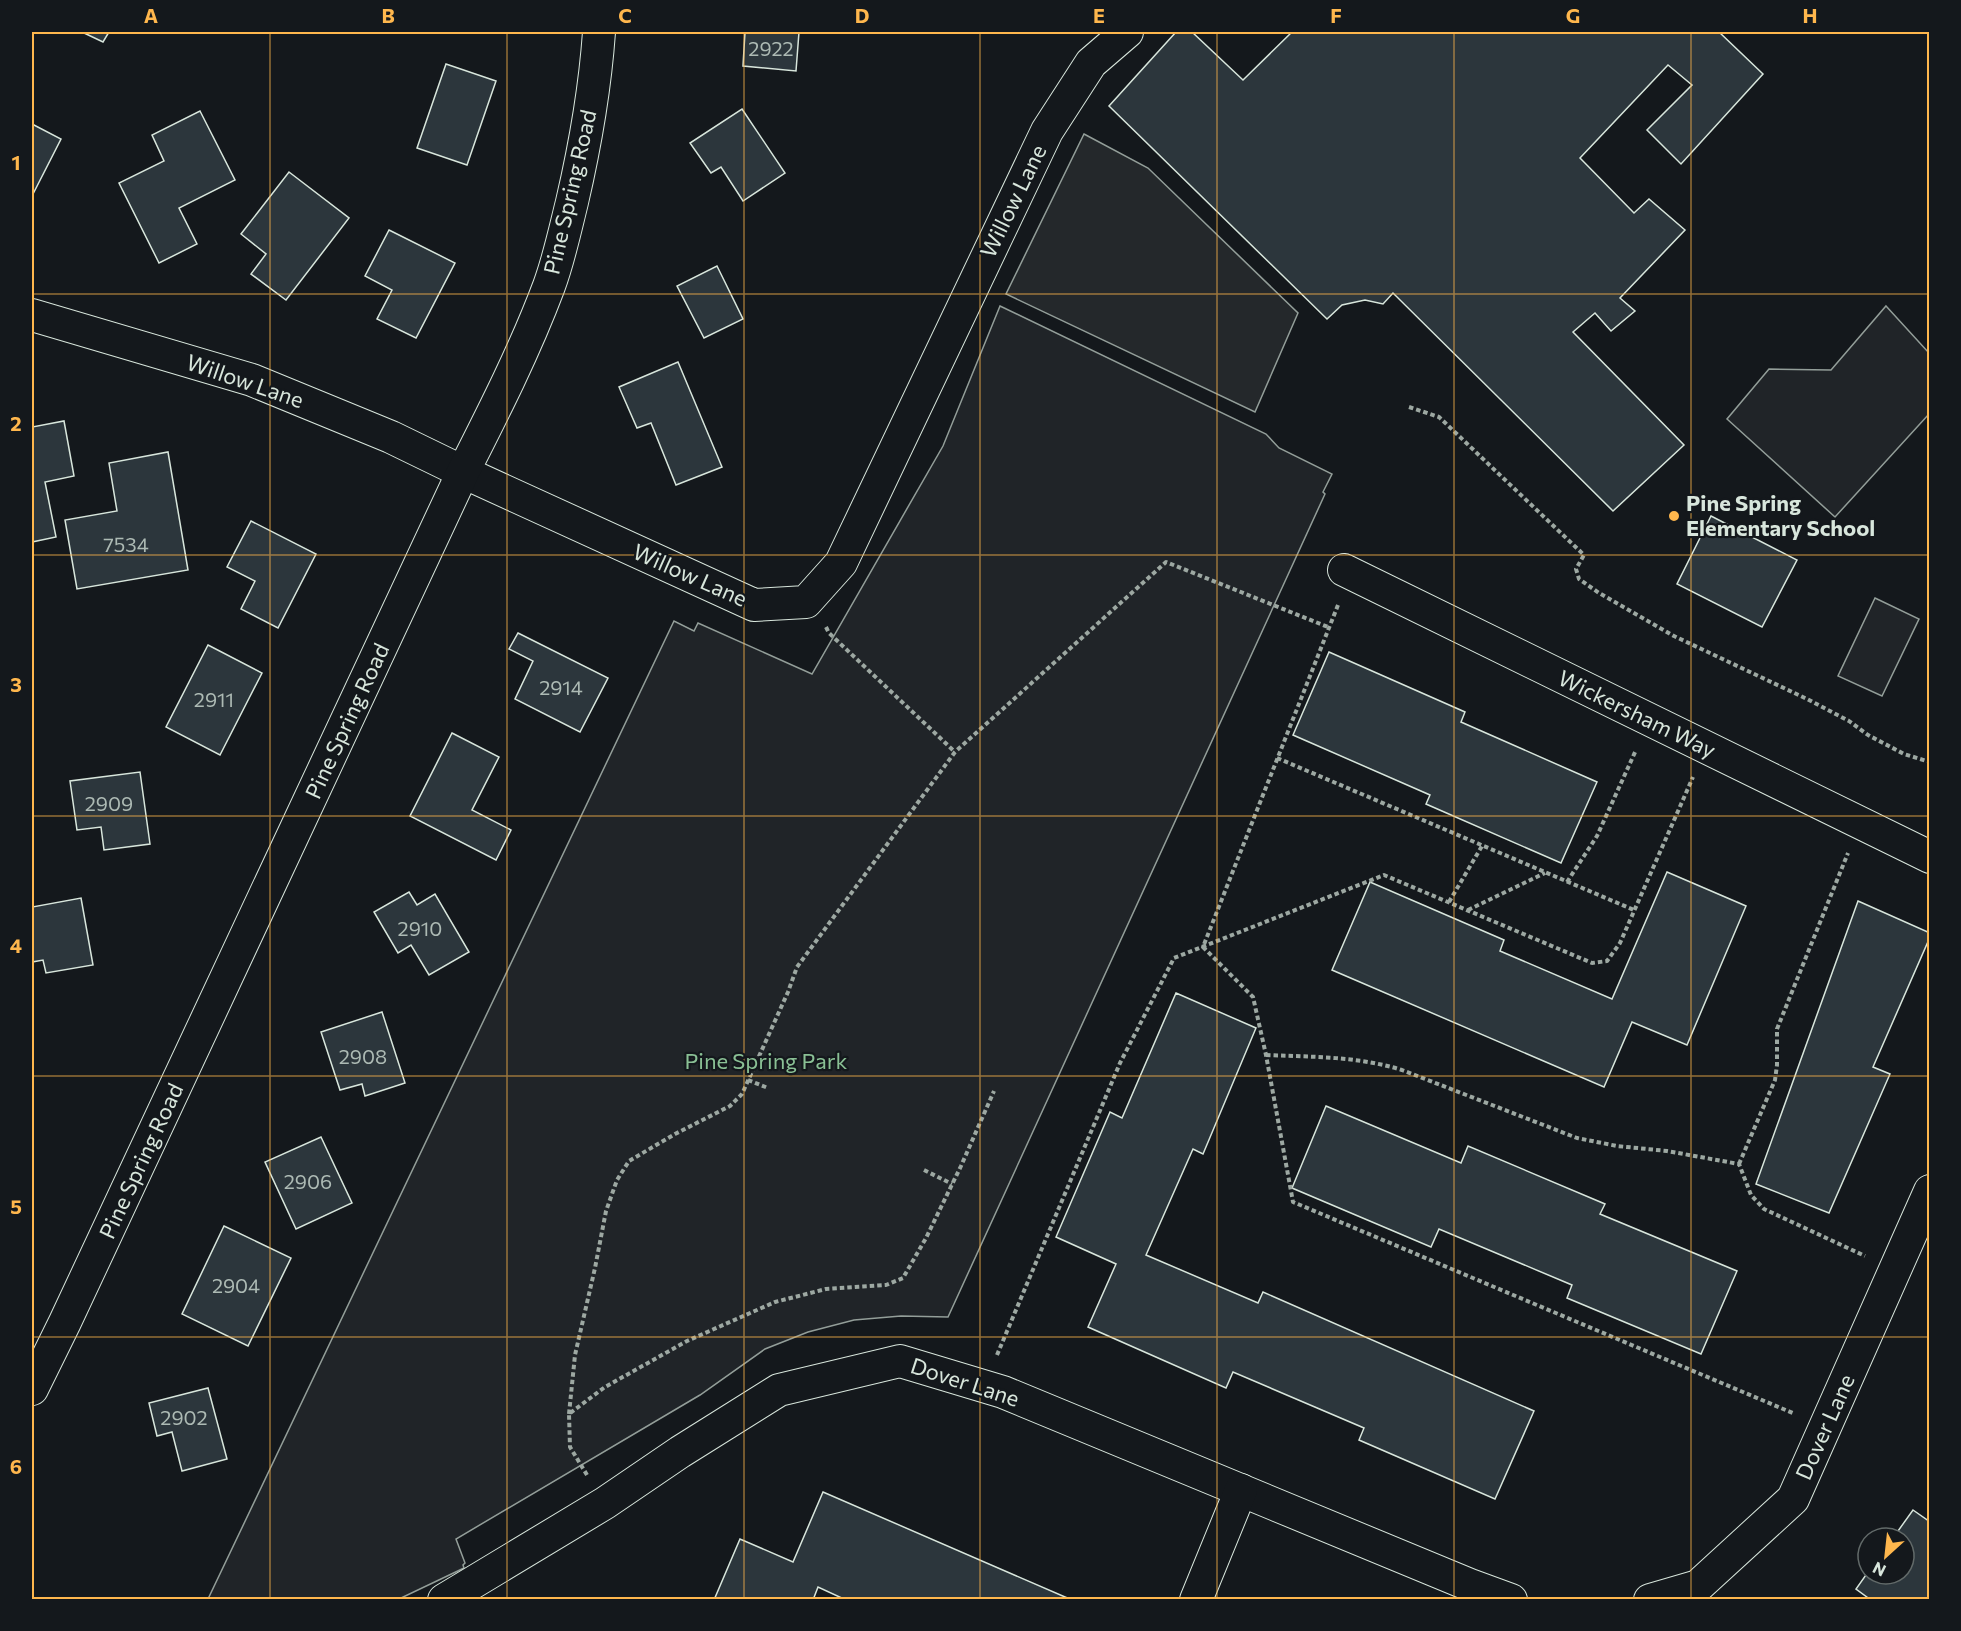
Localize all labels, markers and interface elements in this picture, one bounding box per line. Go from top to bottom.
text: A [144,3,158,27]
text: B [381,3,395,27]
text: C [618,3,632,27]
text: D [855,3,869,27]
text: E [1093,3,1105,27]
text: F [1330,3,1342,27]
text: G [1566,3,1580,27]
text: H [1803,3,1818,27]
house number: 2922 [748,36,794,60]
street label: Pine Spring Road [537,107,602,277]
street label: Willow Lane [974,140,1051,262]
text: 1 [11,150,21,174]
street label: Willow Lane [183,348,307,413]
text: 2 [10,411,22,435]
place label: Pine Spring Elementary School [1686,489,1875,541]
marker: Pine Spring Elementary School [1667,509,1681,523]
house number: 7534 [103,532,149,556]
street label: Willow Lane [629,537,751,612]
street label: Pine Spring Road [299,639,394,803]
street label: Wickersham Way [1554,664,1720,763]
text: 3 [10,672,22,696]
house number: 2914 [539,675,583,699]
house number: 2911 [194,687,234,711]
house number: 2909 [85,791,133,815]
house number: 2910 [398,916,442,940]
text: 4 [10,933,22,957]
house number: 2908 [339,1044,387,1068]
park label: Pine Spring Park [684,1047,848,1074]
street label: Pine Spring Road [93,1079,188,1243]
house number: 2906 [284,1169,332,1193]
text: 5 [10,1194,22,1218]
house number: 2904 [212,1273,260,1297]
street label: Dover Lane [907,1351,1023,1412]
street label: Dover Lane [1789,1370,1860,1484]
house number: 2902 [160,1405,208,1429]
text: 6 [10,1454,22,1478]
north arrow [1856,1526,1916,1586]
text: N [1869,1559,1889,1581]

